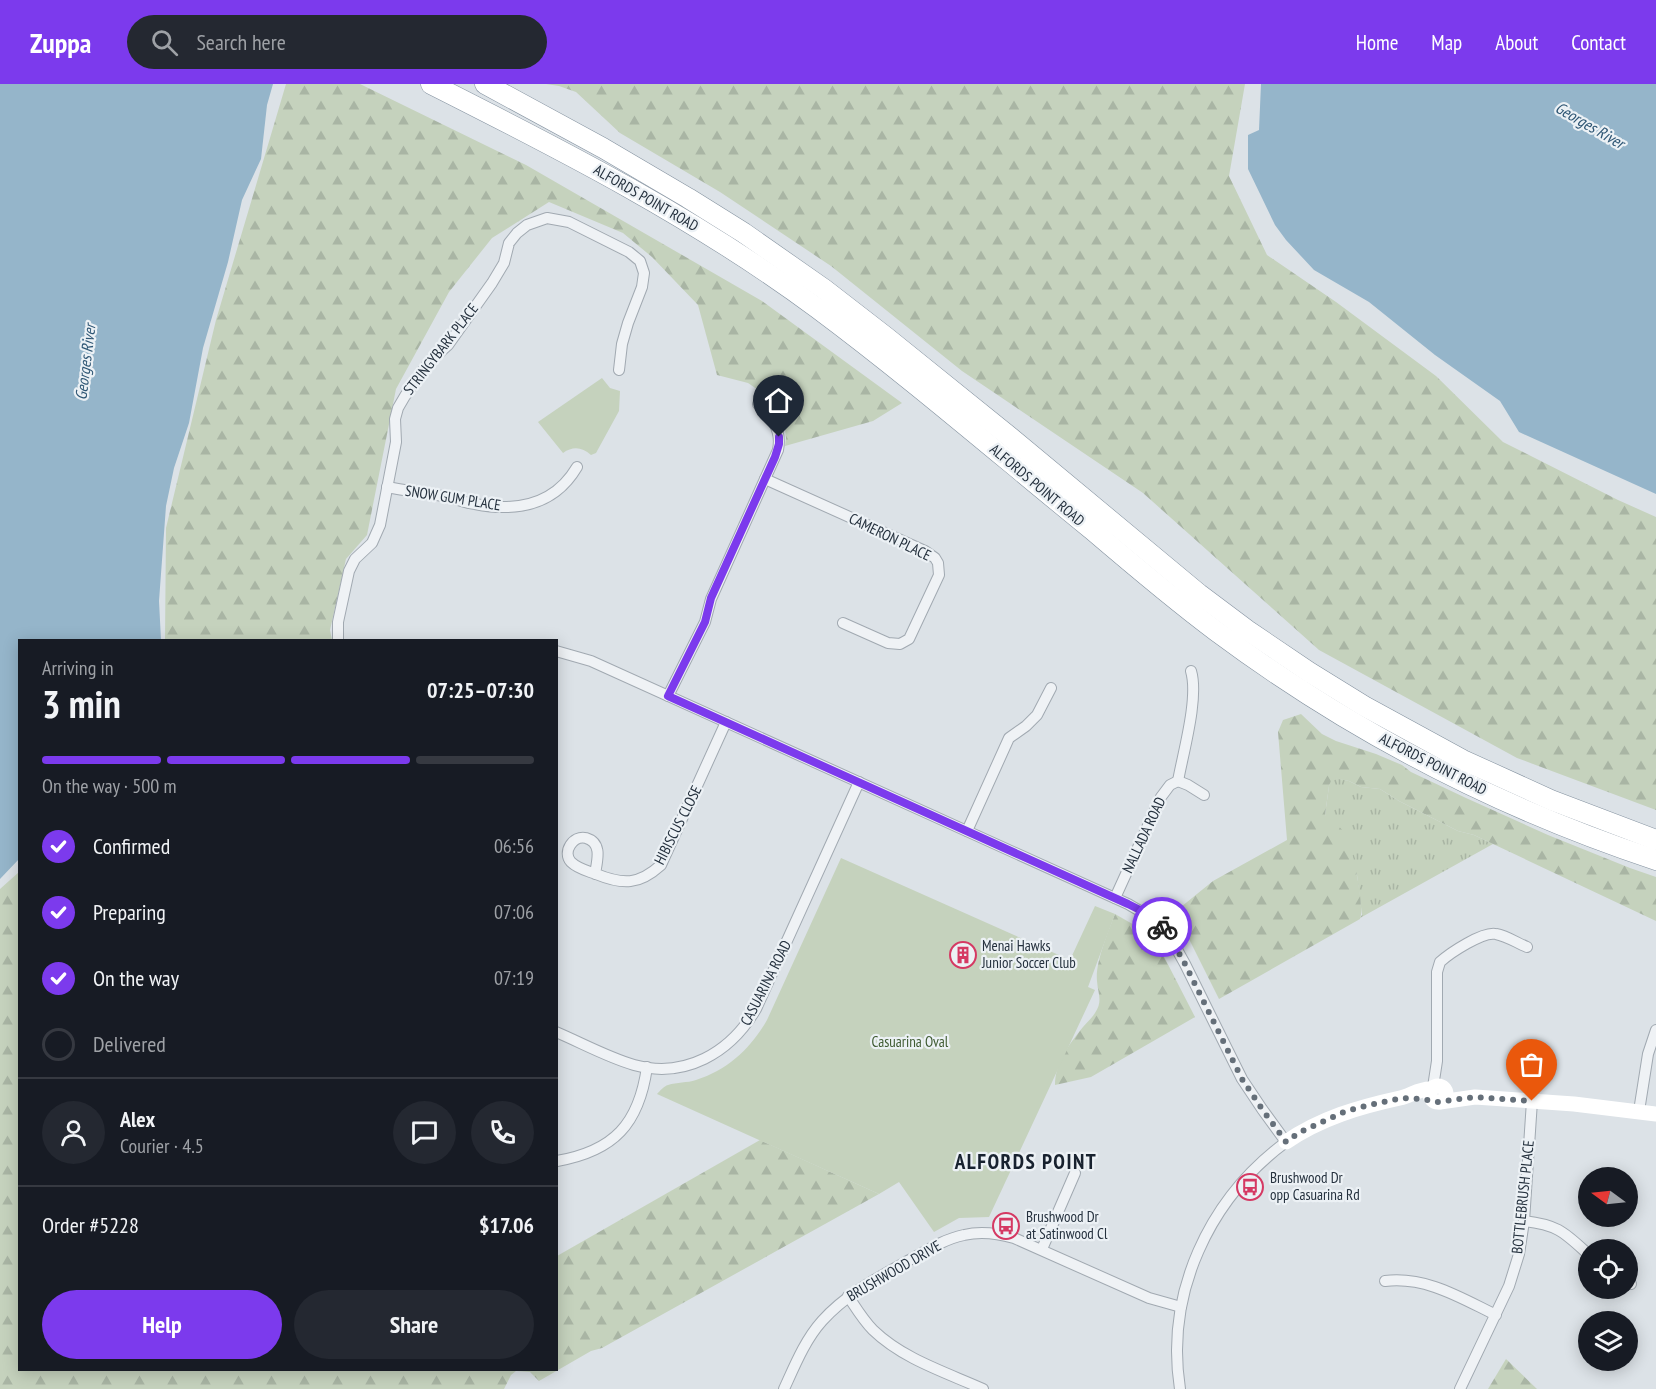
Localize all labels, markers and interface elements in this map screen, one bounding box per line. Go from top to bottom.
search box [127,15,547,69]
text: Zuppa [30,24,91,61]
icon: search [148,26,181,59]
text: Search here [196,28,286,56]
text: Home [1356,29,1398,56]
text: Map [1431,29,1462,56]
text: About [1495,29,1538,56]
text: Contact [1571,29,1626,56]
water label: Georges River [1552,97,1630,154]
street label: ALFORDS POINT ROAD [590,160,702,235]
street label: STRINGYBARK PLACE [399,299,482,398]
water label: Georges River [70,320,100,401]
pin [753,375,804,437]
icon: home [762,384,795,417]
street label: ALFORDS POINT ROAD [986,439,1089,530]
street label: SNOW GUM PLACE [404,481,502,514]
street label: CAMERON PLACE [846,509,934,565]
text: Arriving in [42,655,114,681]
text: 07:25–07:30 [427,676,534,704]
text: 3 min [42,678,121,729]
street label: ALFORDS POINT ROAD [1376,728,1490,799]
text: On the way · 500 m [42,773,177,799]
street label: HIBISCUS CLOSE [650,782,706,867]
street label: NALLADA ROAD [1118,794,1169,876]
icon: check [42,830,75,863]
text: Confirmed [93,832,170,860]
text: 06:56 [494,833,534,859]
icon: check [42,896,75,929]
courier [1132,897,1192,957]
text: Preparing [93,898,166,926]
text: 07:06 [494,899,534,925]
icon: bike [1146,911,1179,944]
place label: Menai Hawks Junior Soccer Club [981,936,1076,972]
street label: CASUARINA ROAD [736,937,795,1029]
building icon: Menai Hawks Junior Soccer Club [948,940,978,970]
icon: check [42,962,75,995]
text: On the way [93,964,179,992]
text: 07:19 [494,965,534,991]
text: Delivered [93,1030,166,1058]
park label: Casuarina Oval [872,1032,949,1051]
pin [1506,1039,1557,1101]
icon: bag [1515,1048,1548,1081]
button: person [42,1101,105,1164]
button: chat [393,1101,456,1164]
button: phone [471,1101,534,1164]
text: Alex [120,1105,155,1133]
text: Courier · 4.5 [120,1133,204,1159]
street label: BOTTLEBRUSH PLACE [1507,1139,1538,1255]
district label: ALFORDS POINT [954,1148,1097,1175]
north arrow [1578,1167,1638,1227]
map controls [1578,1167,1638,1371]
place label: Brushwood Dr opp Casuarina Rd [1270,1168,1360,1204]
bus stop icon: Brushwood Dr opp Casuarina Rd [1235,1172,1265,1202]
place label: Brushwood Dr at Satinwood Cl [1026,1207,1108,1243]
text: Order #5228 [42,1211,139,1239]
text: $17.06 [479,1211,534,1239]
bus stop icon: Brushwood Dr at Satinwood Cl [991,1211,1021,1241]
street label: BRUSHWOOD DRIVE [843,1236,944,1305]
button: locate [1578,1239,1638,1299]
button: Help [42,1290,282,1359]
button: Share [294,1290,534,1359]
button: layers [1578,1311,1638,1371]

